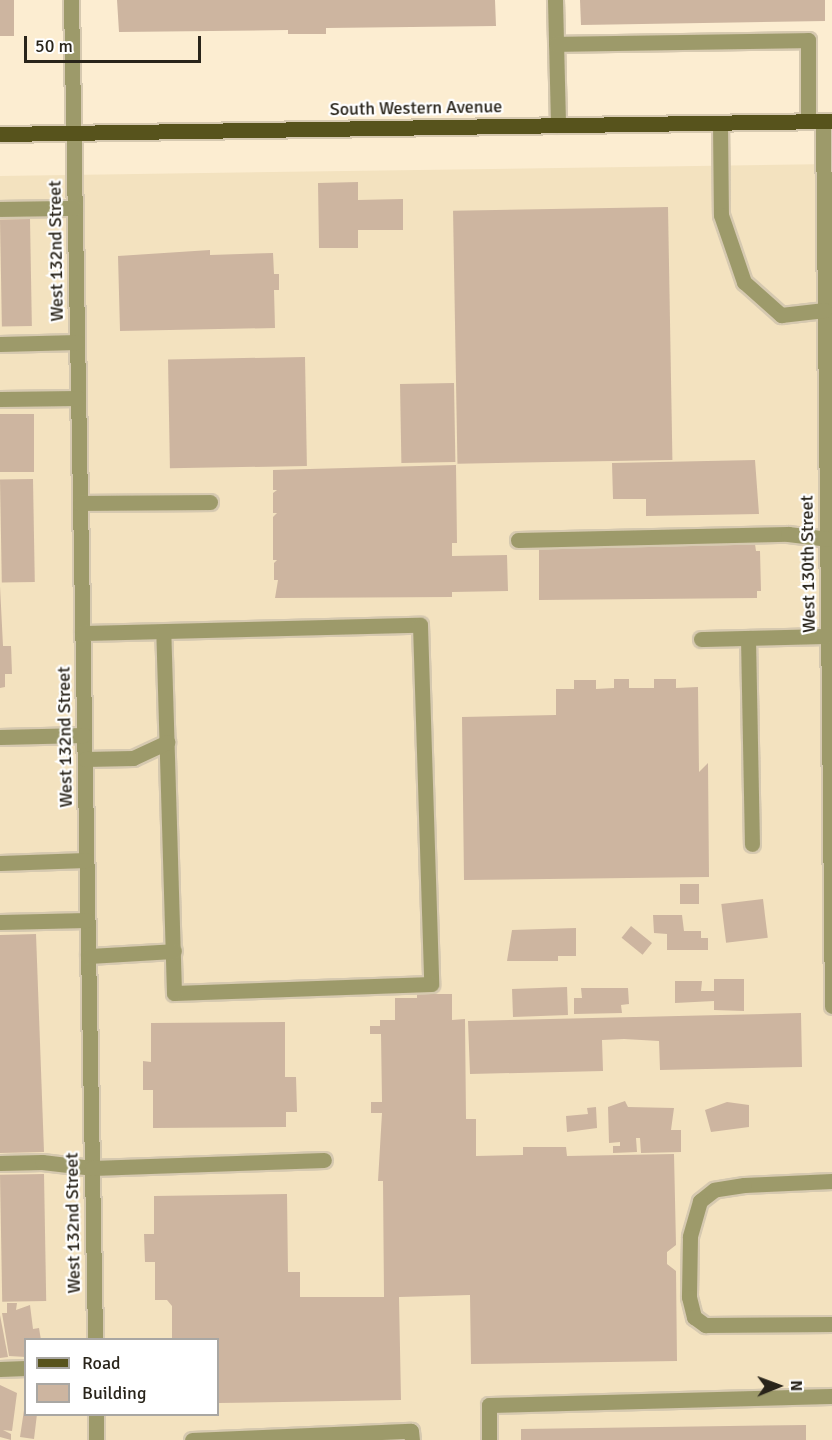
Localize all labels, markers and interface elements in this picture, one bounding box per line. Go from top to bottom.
scale bar [27,24,204,62]
text: 50 m [35,35,73,57]
street label: South Western Avenue [330,96,502,120]
street label: West 132nd Street [44,180,68,322]
street label: West 130th Street [796,495,820,633]
street label: West 132nd Street [53,666,77,808]
street label: West 132nd Street [61,1152,85,1294]
legend [24,1338,219,1416]
text: Road [82,1352,121,1374]
north arrow [748,1356,808,1416]
text: N [786,1380,806,1391]
text: Building [82,1382,146,1404]

